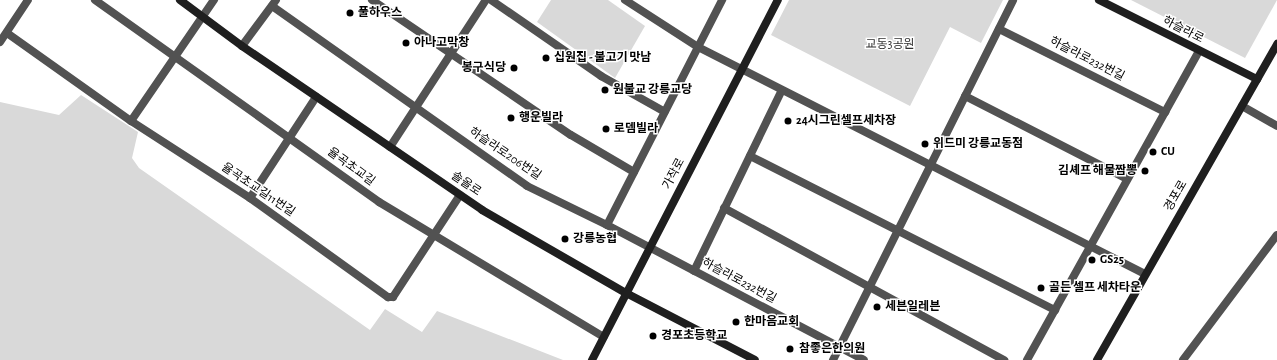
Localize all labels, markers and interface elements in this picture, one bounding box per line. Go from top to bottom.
place label: 풀하우스 [358,6,402,20]
marker: 풀하우스 [345,8,355,18]
street label: 하슬라로 [1160,14,1206,46]
street label: 하슬라로232번길 [1047,34,1127,84]
place label: 아나고막창 [414,36,469,50]
marker: 아나고막창 [401,38,411,48]
park label: 교동3공원 [865,38,915,52]
place label: 십원집 - 불고기 맛남 [554,51,651,65]
marker: 십원집 - 불고기 맛남 [541,53,551,63]
place label: 봉구식당 [462,61,506,75]
marker: 봉구식당 [509,63,519,73]
place label: 원불교 강릉교당 [613,83,692,97]
marker: 원불교 강릉교당 [600,85,610,95]
place label: 행운빌라 [519,111,563,125]
marker: 행운빌라 [506,113,516,123]
place label: 24시그린셀프세차장 [796,114,896,128]
marker: 24시그린셀프세차장 [783,116,793,126]
place label: 로뎀빌라 [614,122,658,136]
marker: 로뎀빌라 [601,124,611,134]
street label: 하슬라로206번길 [466,125,544,183]
place label: 위드미 강릉교동점 [933,137,1023,151]
marker: 위드미 강릉교동점 [920,139,930,149]
street label: 율곡초교길 [324,145,378,189]
place label: CU [1161,145,1175,159]
marker: CU [1148,147,1158,157]
street label: 가작로 [660,156,688,192]
street label: 율곡초교길11번길 [219,160,297,220]
place label: 김셰프 해물짬뽕 [1058,164,1137,178]
marker: 김셰프 해물짬뽕 [1140,166,1150,176]
street label: 솔올로 [448,169,484,199]
street label: 경포로 [1161,178,1191,214]
place label: 강릉농협 [573,232,617,246]
marker: 강릉농협 [560,234,570,244]
place label: GS25 [1100,253,1124,267]
street label: 하슬라로232번길 [699,255,779,307]
marker: GS25 [1087,255,1097,265]
place label: 골든 셀프 세차타운 [1049,281,1141,295]
marker: 골든 셀프 세차타운 [1036,283,1046,293]
place label: 세븐일레븐 [885,300,940,314]
marker: 세븐일레븐 [872,302,882,312]
place label: 한마음교회 [744,315,799,329]
marker: 한마음교회 [731,317,741,327]
place label: 경포초등학교 [661,329,727,343]
marker: 경포초등학교 [648,331,658,341]
place label: 참좋은한의원 [799,342,865,356]
marker: 참좋은한의원 [784,343,796,355]

